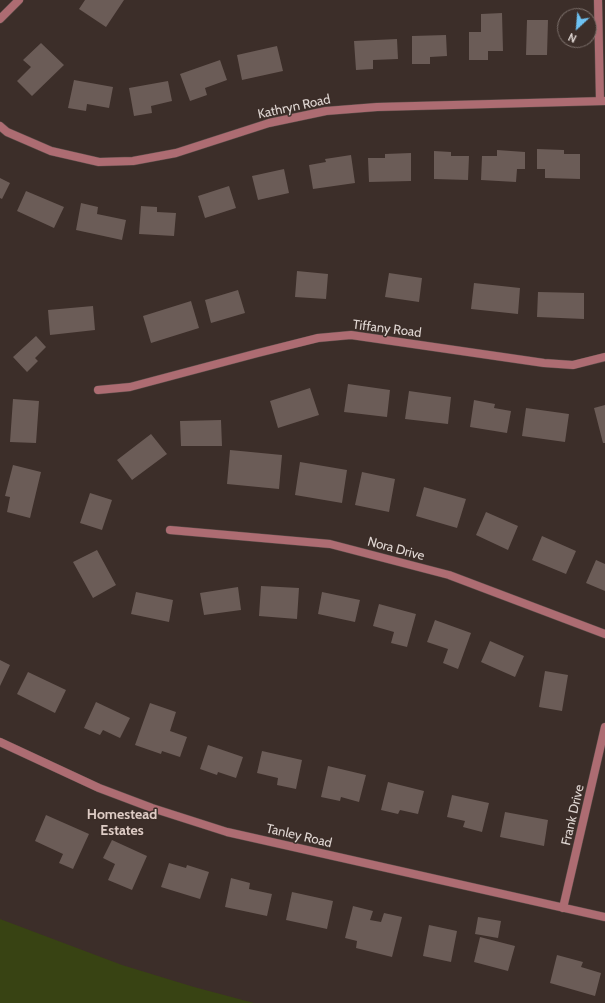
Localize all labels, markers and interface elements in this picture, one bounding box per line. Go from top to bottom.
north arrow [557,8,597,48]
text: N [566,30,579,46]
street label: Kathryn Road [256,92,332,122]
street label: Tiffany Road [352,317,422,341]
street label: Nora Drive [366,534,426,564]
street label: Frank Drive [558,783,588,847]
district label: Homestead Estates [87,807,157,840]
street label: Tanley Road [265,821,333,851]

